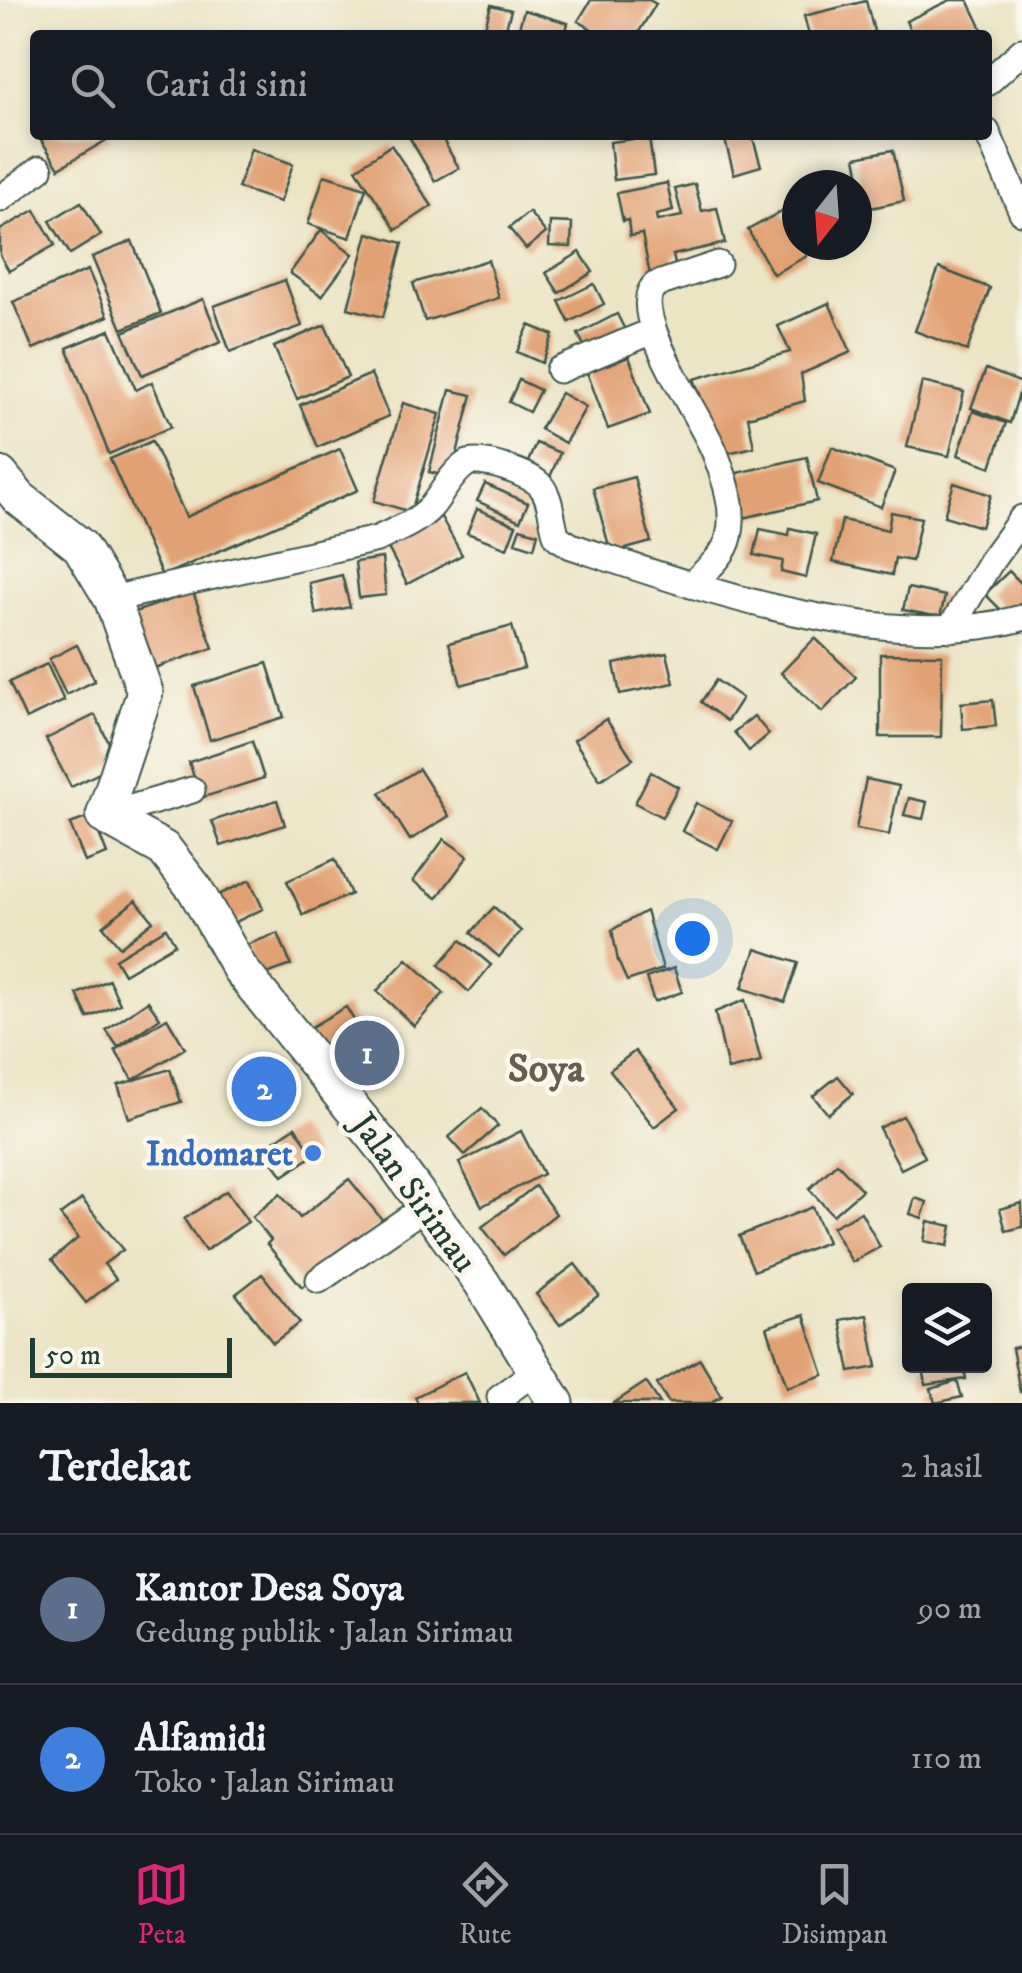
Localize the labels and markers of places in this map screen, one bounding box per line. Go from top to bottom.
pin: 1 [334,1016,400,1090]
pin: 2 [232,1052,296,1126]
place label: Indomaret [146,1133,294,1177]
marker: Indomaret [302,1142,324,1164]

